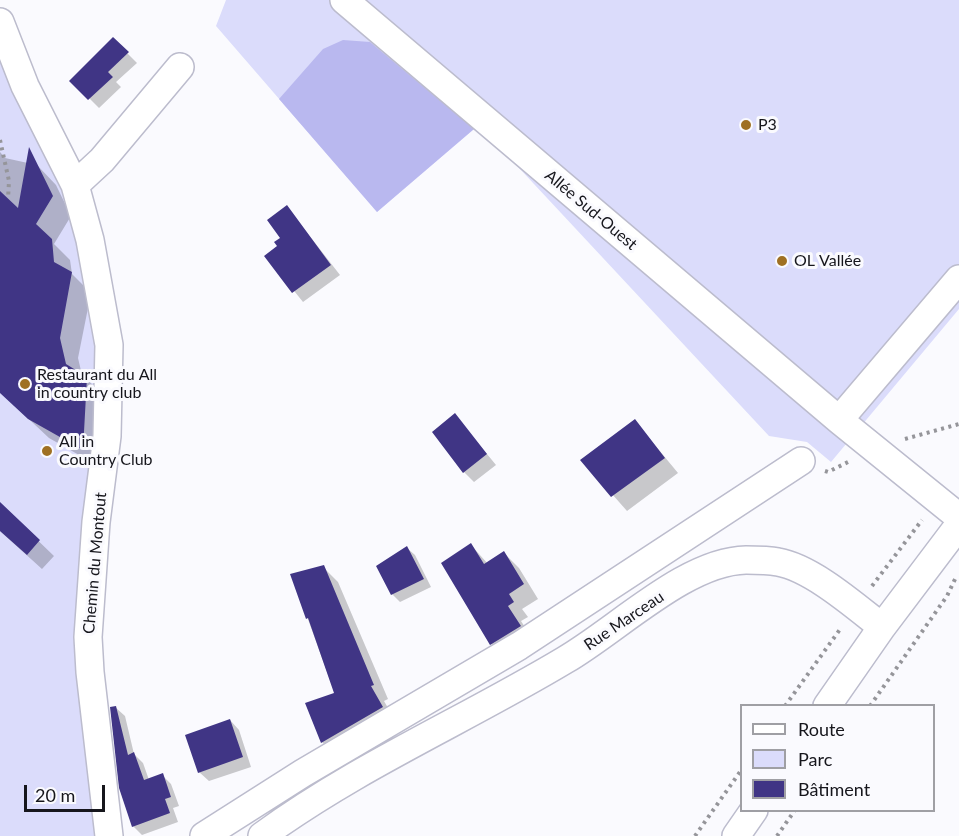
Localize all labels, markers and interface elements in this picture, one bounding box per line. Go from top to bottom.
place label: P3 [758,115,777,135]
marker: P3 [739,118,753,132]
street label: Allée Sud-Ouest [541,166,641,254]
place label: OL Vallée [794,251,861,271]
marker: OL Vallée [775,254,789,268]
place label: Restaurant du All in country club [37,365,157,403]
marker: Restaurant du All in country club [18,377,32,391]
place label: All in Country Club [59,432,153,470]
marker: All in Country Club [40,444,54,458]
street label: Chemin du Montout [79,491,111,635]
street label: Rue Marceau [580,587,668,655]
legend [740,704,935,812]
text: Route [798,718,845,740]
text: Parc [798,748,832,770]
scale bar [27,773,108,811]
text: Bâtiment [798,778,870,800]
text: 20 m [35,784,75,806]

